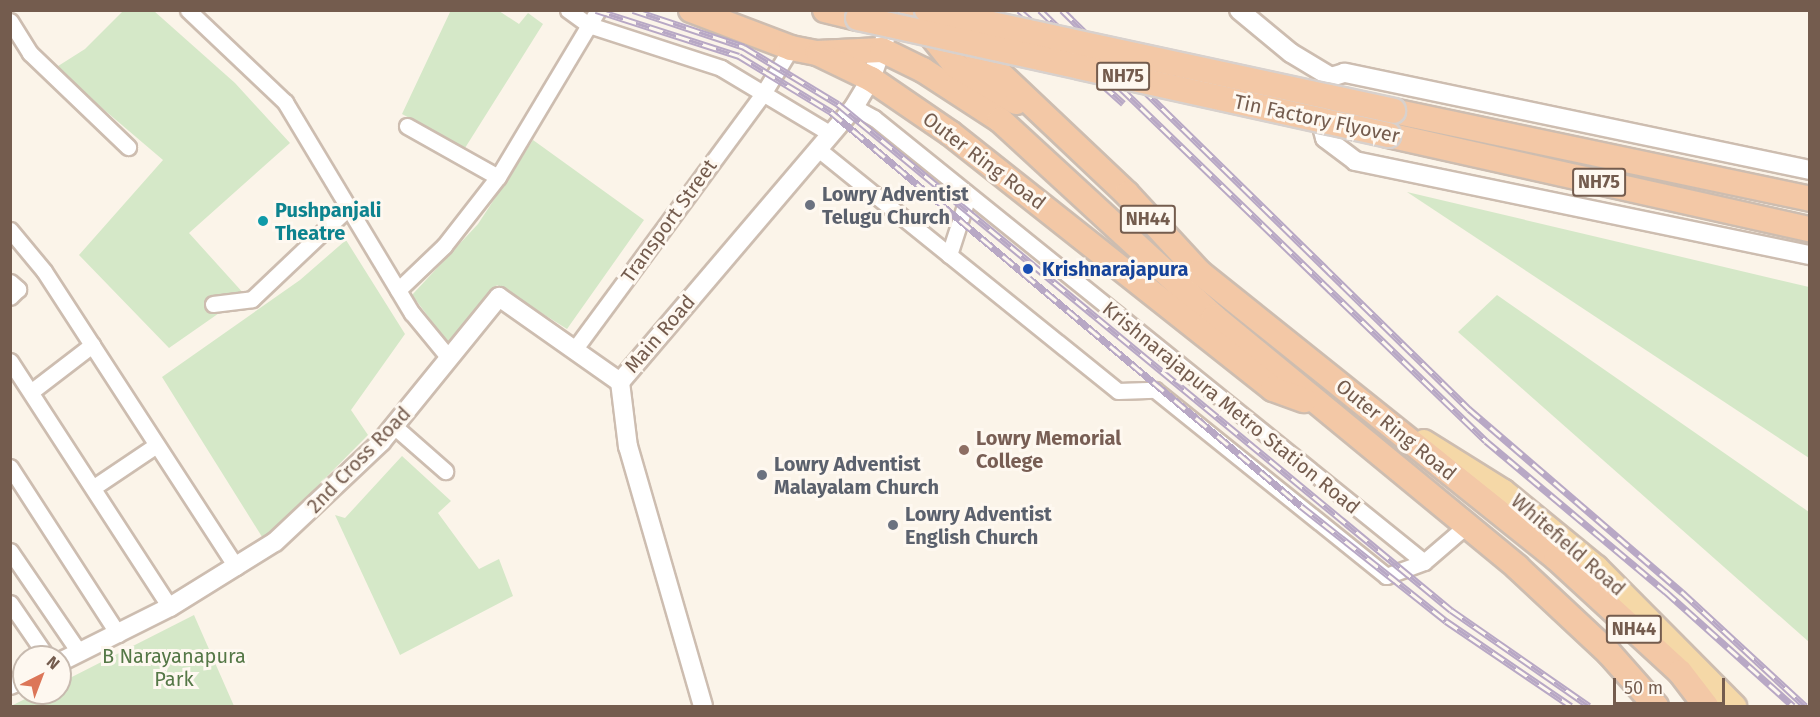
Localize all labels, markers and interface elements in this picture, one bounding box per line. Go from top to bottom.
road number: NH75 [1096,61,1150,91]
street label: Tin Factory Flyover [1232,90,1402,148]
street label: Outer Ring Road [918,107,1050,215]
street label: Transport Street [616,155,722,287]
road number: NH75 [1572,167,1626,197]
place label: Lowry Adventist Telugu Church [822,182,969,229]
place label: Pushpanjali Theatre [275,198,381,245]
marker: Lowry Adventist Telugu Church [803,198,817,212]
road number: NH44 [1120,204,1176,234]
marker: Pushpanjali Theatre [256,214,270,228]
place label: Krishnarajapura [1042,257,1188,281]
marker: Krishnarajapura [1019,260,1037,278]
street label: Main Road [620,290,700,378]
street label: Krishnarajapura Metro Station Road [1098,297,1364,519]
street label: Outer Ring Road [1331,374,1461,486]
street label: 2nd Cross Road [302,402,416,518]
place label: Lowry Memorial College [976,426,1121,473]
marker: Lowry Memorial College [957,443,971,457]
place label: Lowry Adventist Malayalam Church [774,452,939,499]
marker: Lowry Adventist Malayalam Church [755,468,769,482]
street label: Whitefield Road [1506,489,1630,601]
place label: Lowry Adventist English Church [905,502,1052,549]
marker: Lowry Adventist English Church [886,518,900,532]
road number: NH44 [1606,614,1662,644]
park label: B Narayanapura Park [102,644,246,691]
north arrow [12,645,72,705]
text: N [43,652,63,673]
scale bar [1616,666,1728,704]
text: 50 m [1624,677,1663,699]

